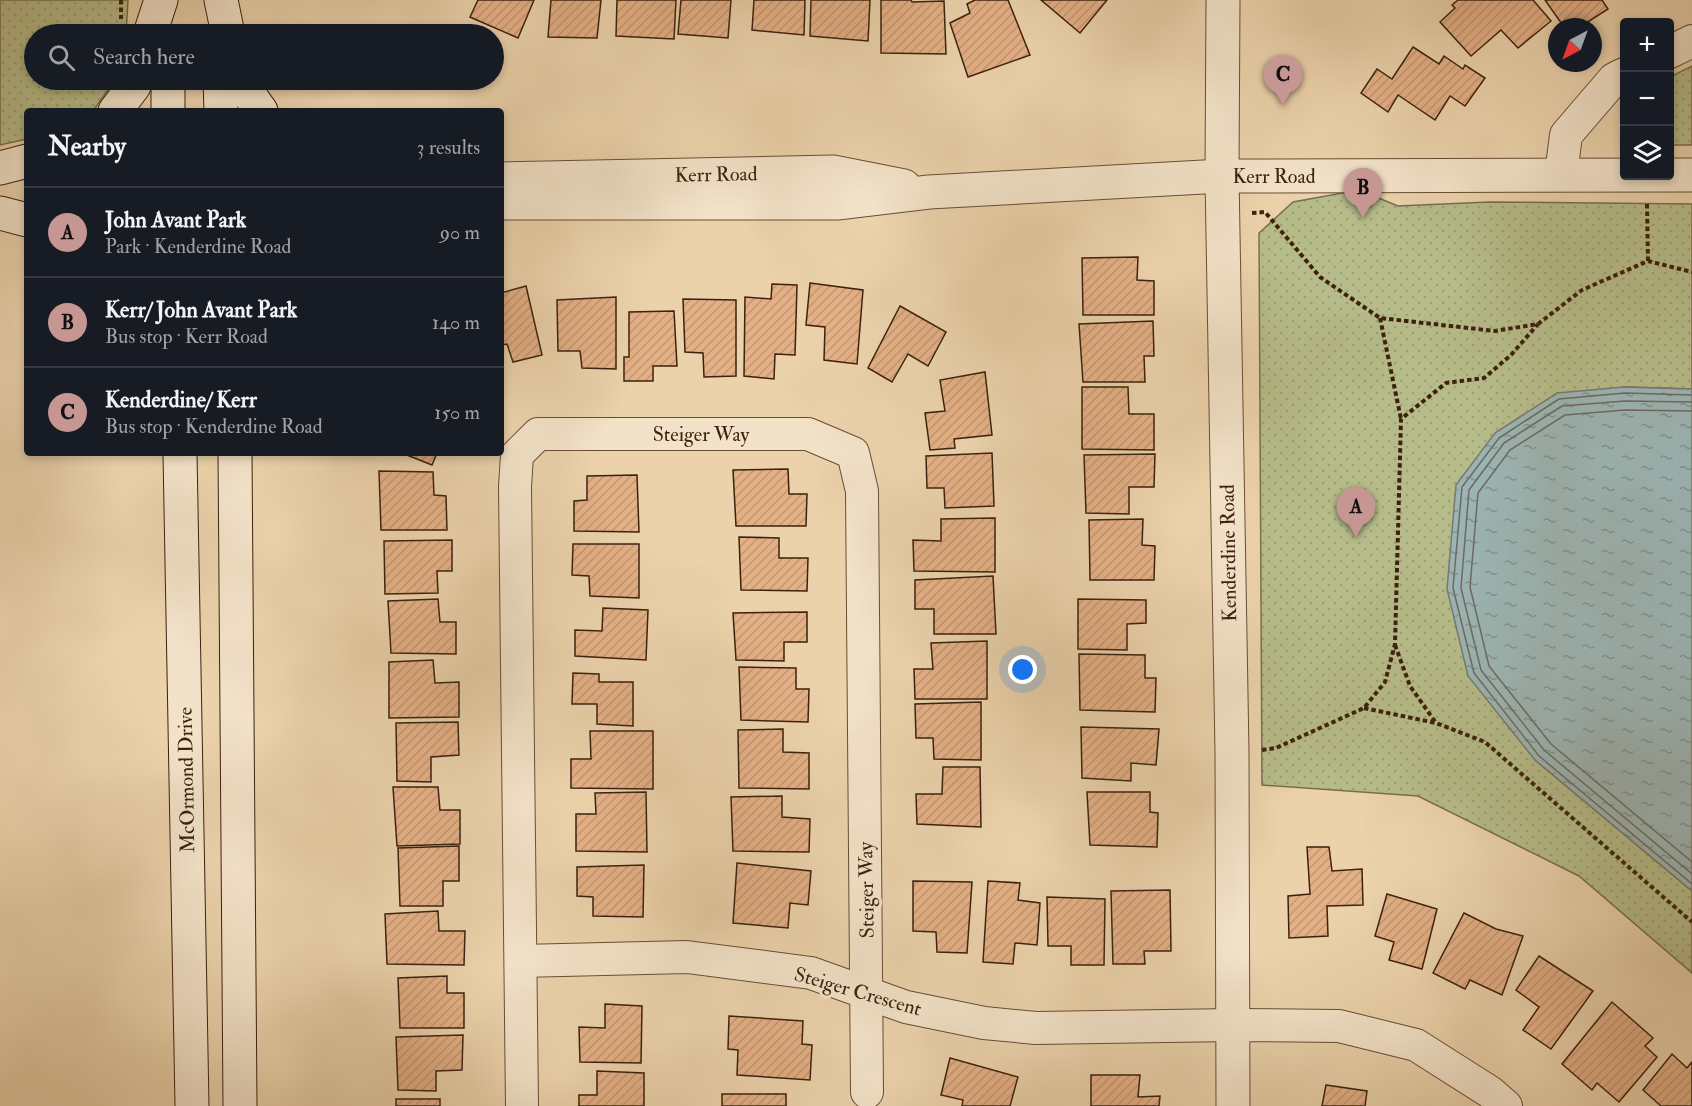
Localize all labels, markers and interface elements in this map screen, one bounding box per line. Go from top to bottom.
north arrow [1548,18,1602,72]
map controls [1620,18,1674,180]
button: + [1620,18,1674,72]
search box [24,24,504,90]
icon: search [45,41,78,74]
text: Search here [93,43,195,71]
pin: C [1264,56,1302,105]
button: − [1620,72,1674,126]
button: layers [1620,126,1674,180]
text: Nearby [48,131,126,163]
text: 3 results [417,135,480,160]
street label: Kerr Road [674,161,758,188]
street label: Kerr Road [1233,164,1316,189]
pin: B [1344,168,1382,218]
text: John Avant Park [105,206,246,234]
text: A [61,220,74,245]
text: 90 m [440,220,480,245]
text: Park · Kenderdine Road [105,234,291,259]
text: Kerr/ John Avant Park [105,296,297,324]
text: B [61,310,74,335]
text: 140 m [432,310,480,335]
text: Bus stop · Kerr Road [105,324,268,349]
text: Kenderdine/ Kerr [105,386,257,414]
text: C [60,400,75,425]
text: 150 m [434,400,480,425]
text: Bus stop · Kenderdine Road [105,414,323,439]
street label: Steiger Way [653,422,750,447]
street label: Kenderdine Road [1215,484,1242,622]
pin: A [1336,488,1376,537]
your location [1008,655,1037,684]
street label: McOrmond Drive [173,707,200,853]
street label: Steiger Way [853,840,880,938]
street label: Steiger Crescent [791,961,925,1022]

